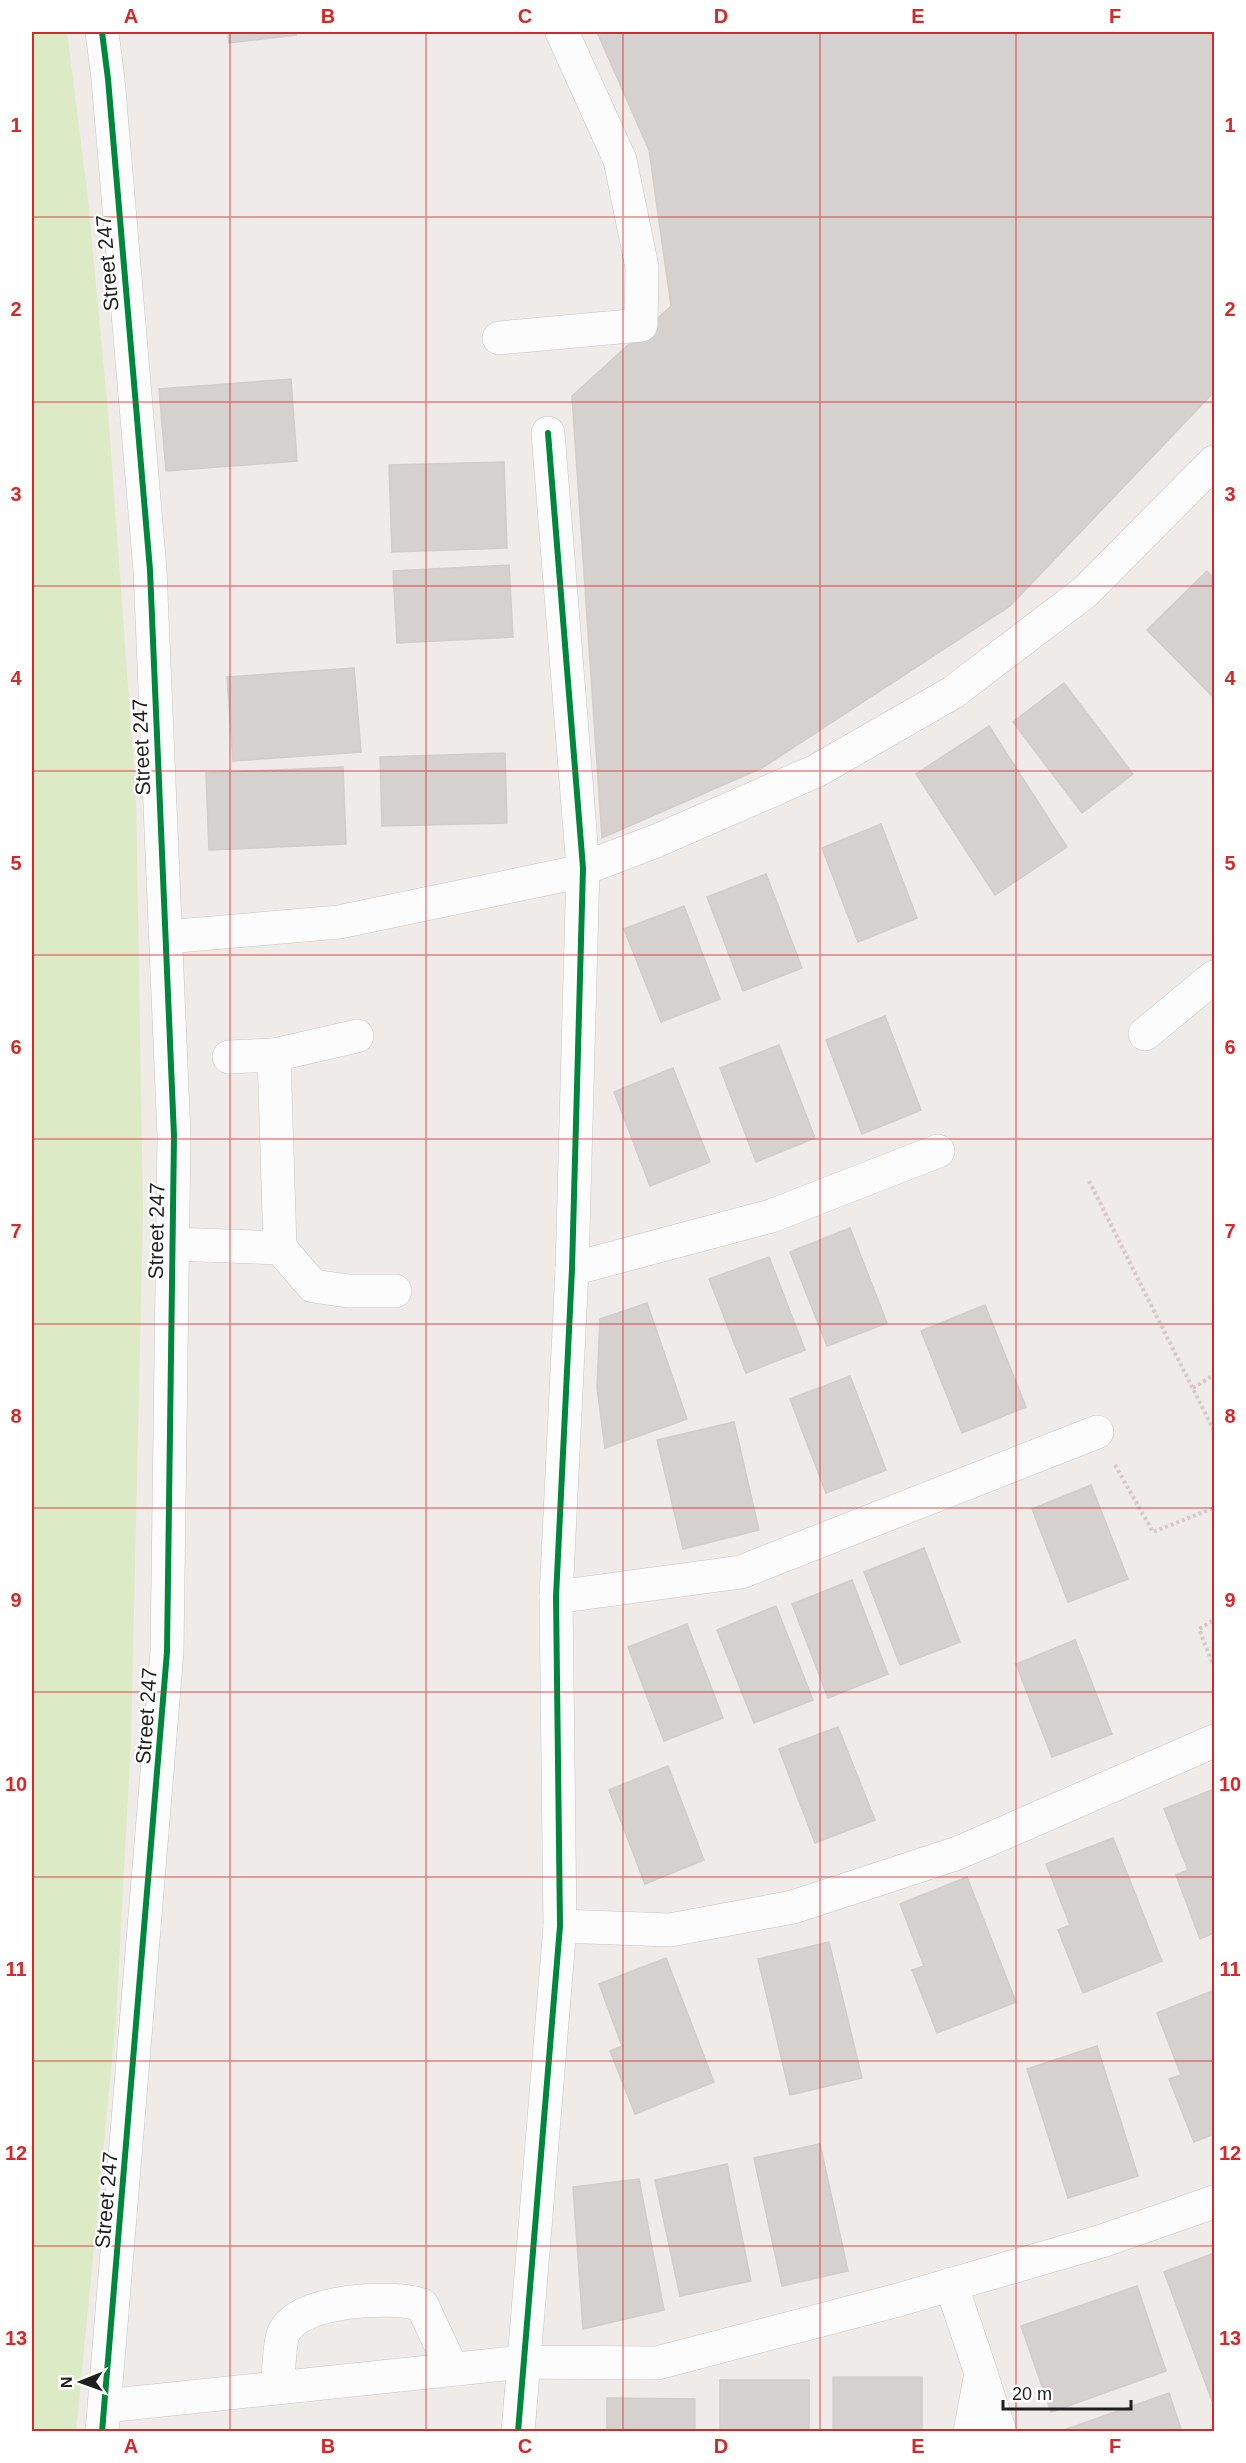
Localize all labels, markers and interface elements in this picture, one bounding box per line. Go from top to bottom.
text: A [124,5,138,27]
text: B [321,5,335,27]
text: C [518,5,532,27]
text: D [714,5,728,27]
text: E [911,5,925,27]
text: F [1109,5,1121,27]
text: 1 [10,114,22,136]
text: 1 [1224,114,1236,136]
street label: Street 247 [91,214,123,312]
text: 2 [10,298,22,320]
text: 2 [1224,298,1236,320]
text: 3 [10,483,22,505]
text: 3 [1224,483,1236,505]
text: 4 [10,667,22,689]
text: 4 [1224,667,1236,689]
street label: Street 247 [128,698,154,796]
text: 5 [10,852,22,874]
text: 5 [1224,852,1236,874]
text: 6 [10,1036,22,1058]
text: 6 [1224,1036,1236,1058]
street label: Street 247 [144,1182,168,1280]
text: 7 [10,1220,22,1242]
text: 7 [1224,1220,1236,1242]
text: 8 [10,1405,22,1427]
text: 8 [1224,1405,1236,1427]
text: 9 [10,1589,22,1611]
text: 9 [1224,1589,1236,1611]
street label: Street 247 [131,1667,161,1765]
text: 10 [5,1773,27,1795]
text: 10 [1219,1773,1241,1795]
text: 11 [5,1958,27,1980]
text: 11 [1219,1958,1241,1980]
text: 12 [5,2142,27,2164]
text: 12 [1219,2142,1241,2164]
street label: Street 247 [90,2151,122,2249]
text: 13 [5,2327,27,2349]
text: 13 [1219,2327,1241,2349]
north arrow [51,2352,111,2412]
scale bar [1003,2373,1130,2411]
text: N [58,2376,75,2388]
text: 20 m [1012,2384,1052,2404]
text: A [124,2435,138,2457]
text: B [321,2435,335,2457]
text: C [518,2435,532,2457]
text: D [714,2435,728,2457]
text: E [911,2435,925,2457]
text: F [1109,2435,1121,2457]

